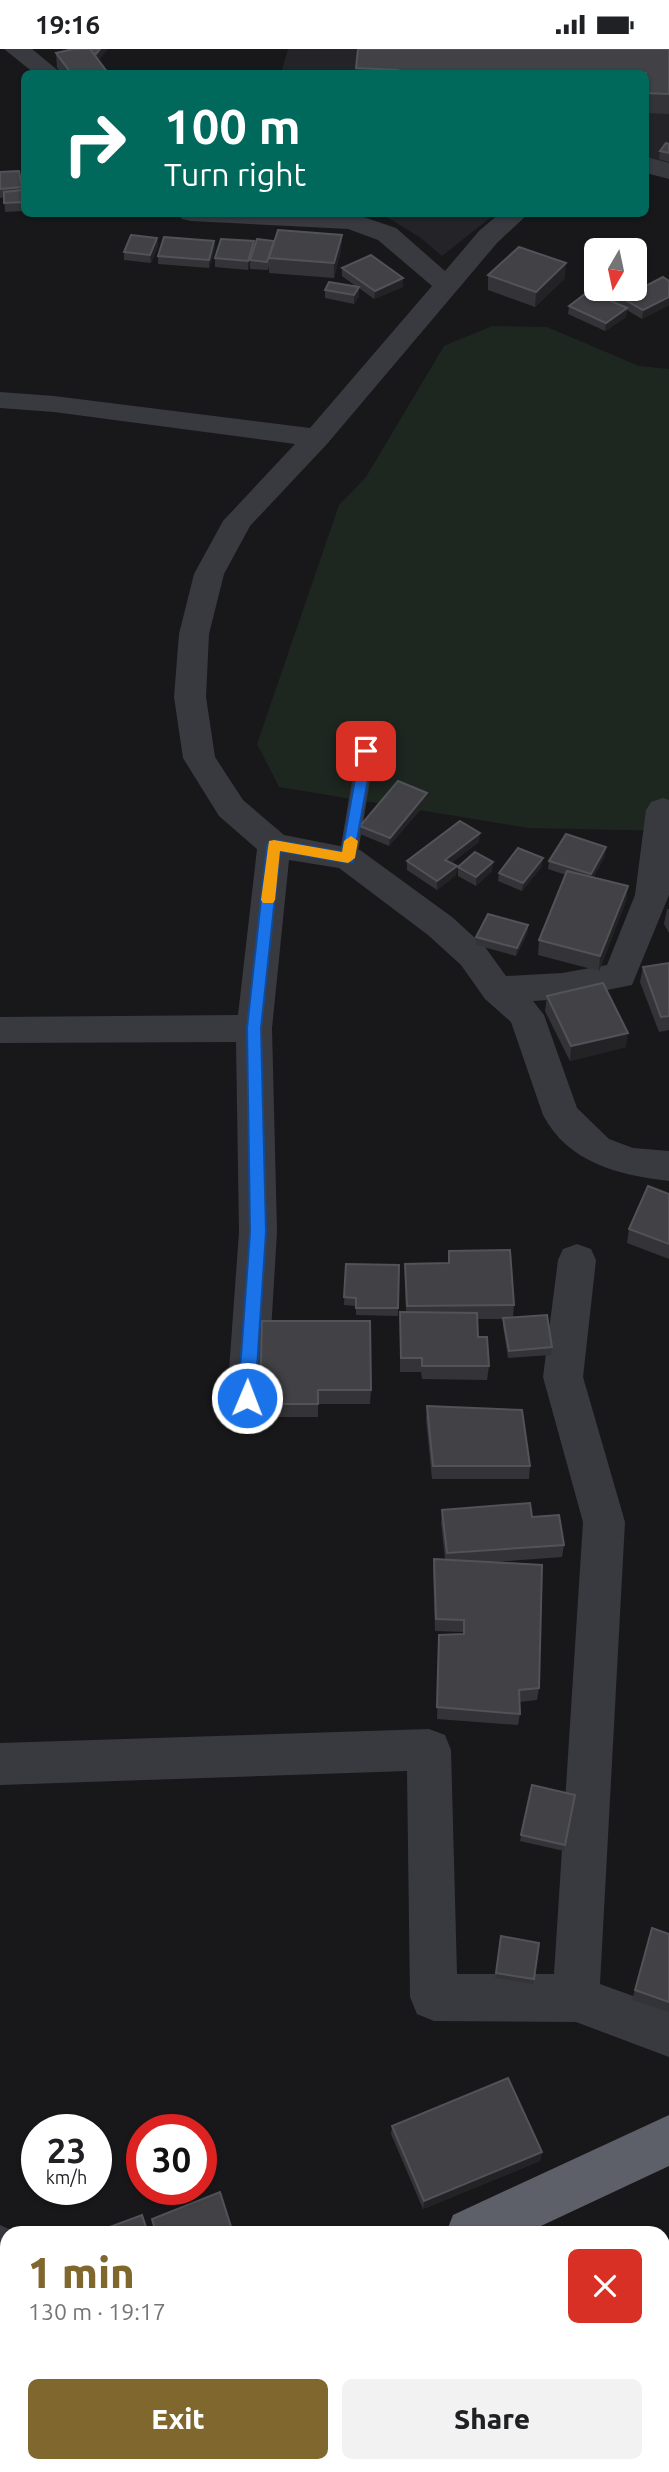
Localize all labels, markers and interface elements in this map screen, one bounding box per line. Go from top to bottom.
text: 19:16 [35,10,100,39]
icon: right [49,98,140,189]
text: 100 m [164,98,301,153]
text: Turn right [164,156,306,192]
north arrow [584,238,648,301]
map controls [584,238,647,301]
pin [336,721,396,781]
icon: arrive [347,732,385,770]
position arrow [210,1361,284,1435]
speed limit sign: 30 [126,2114,217,2205]
text: 23 [47,2130,86,2170]
text: km/h [46,2167,87,2187]
text: 1 min [28,2249,135,2296]
button: close [568,2249,642,2323]
text: 130 m · 19:17 [28,2299,166,2324]
button: Exit [28,2379,328,2459]
button: Share [342,2379,642,2459]

